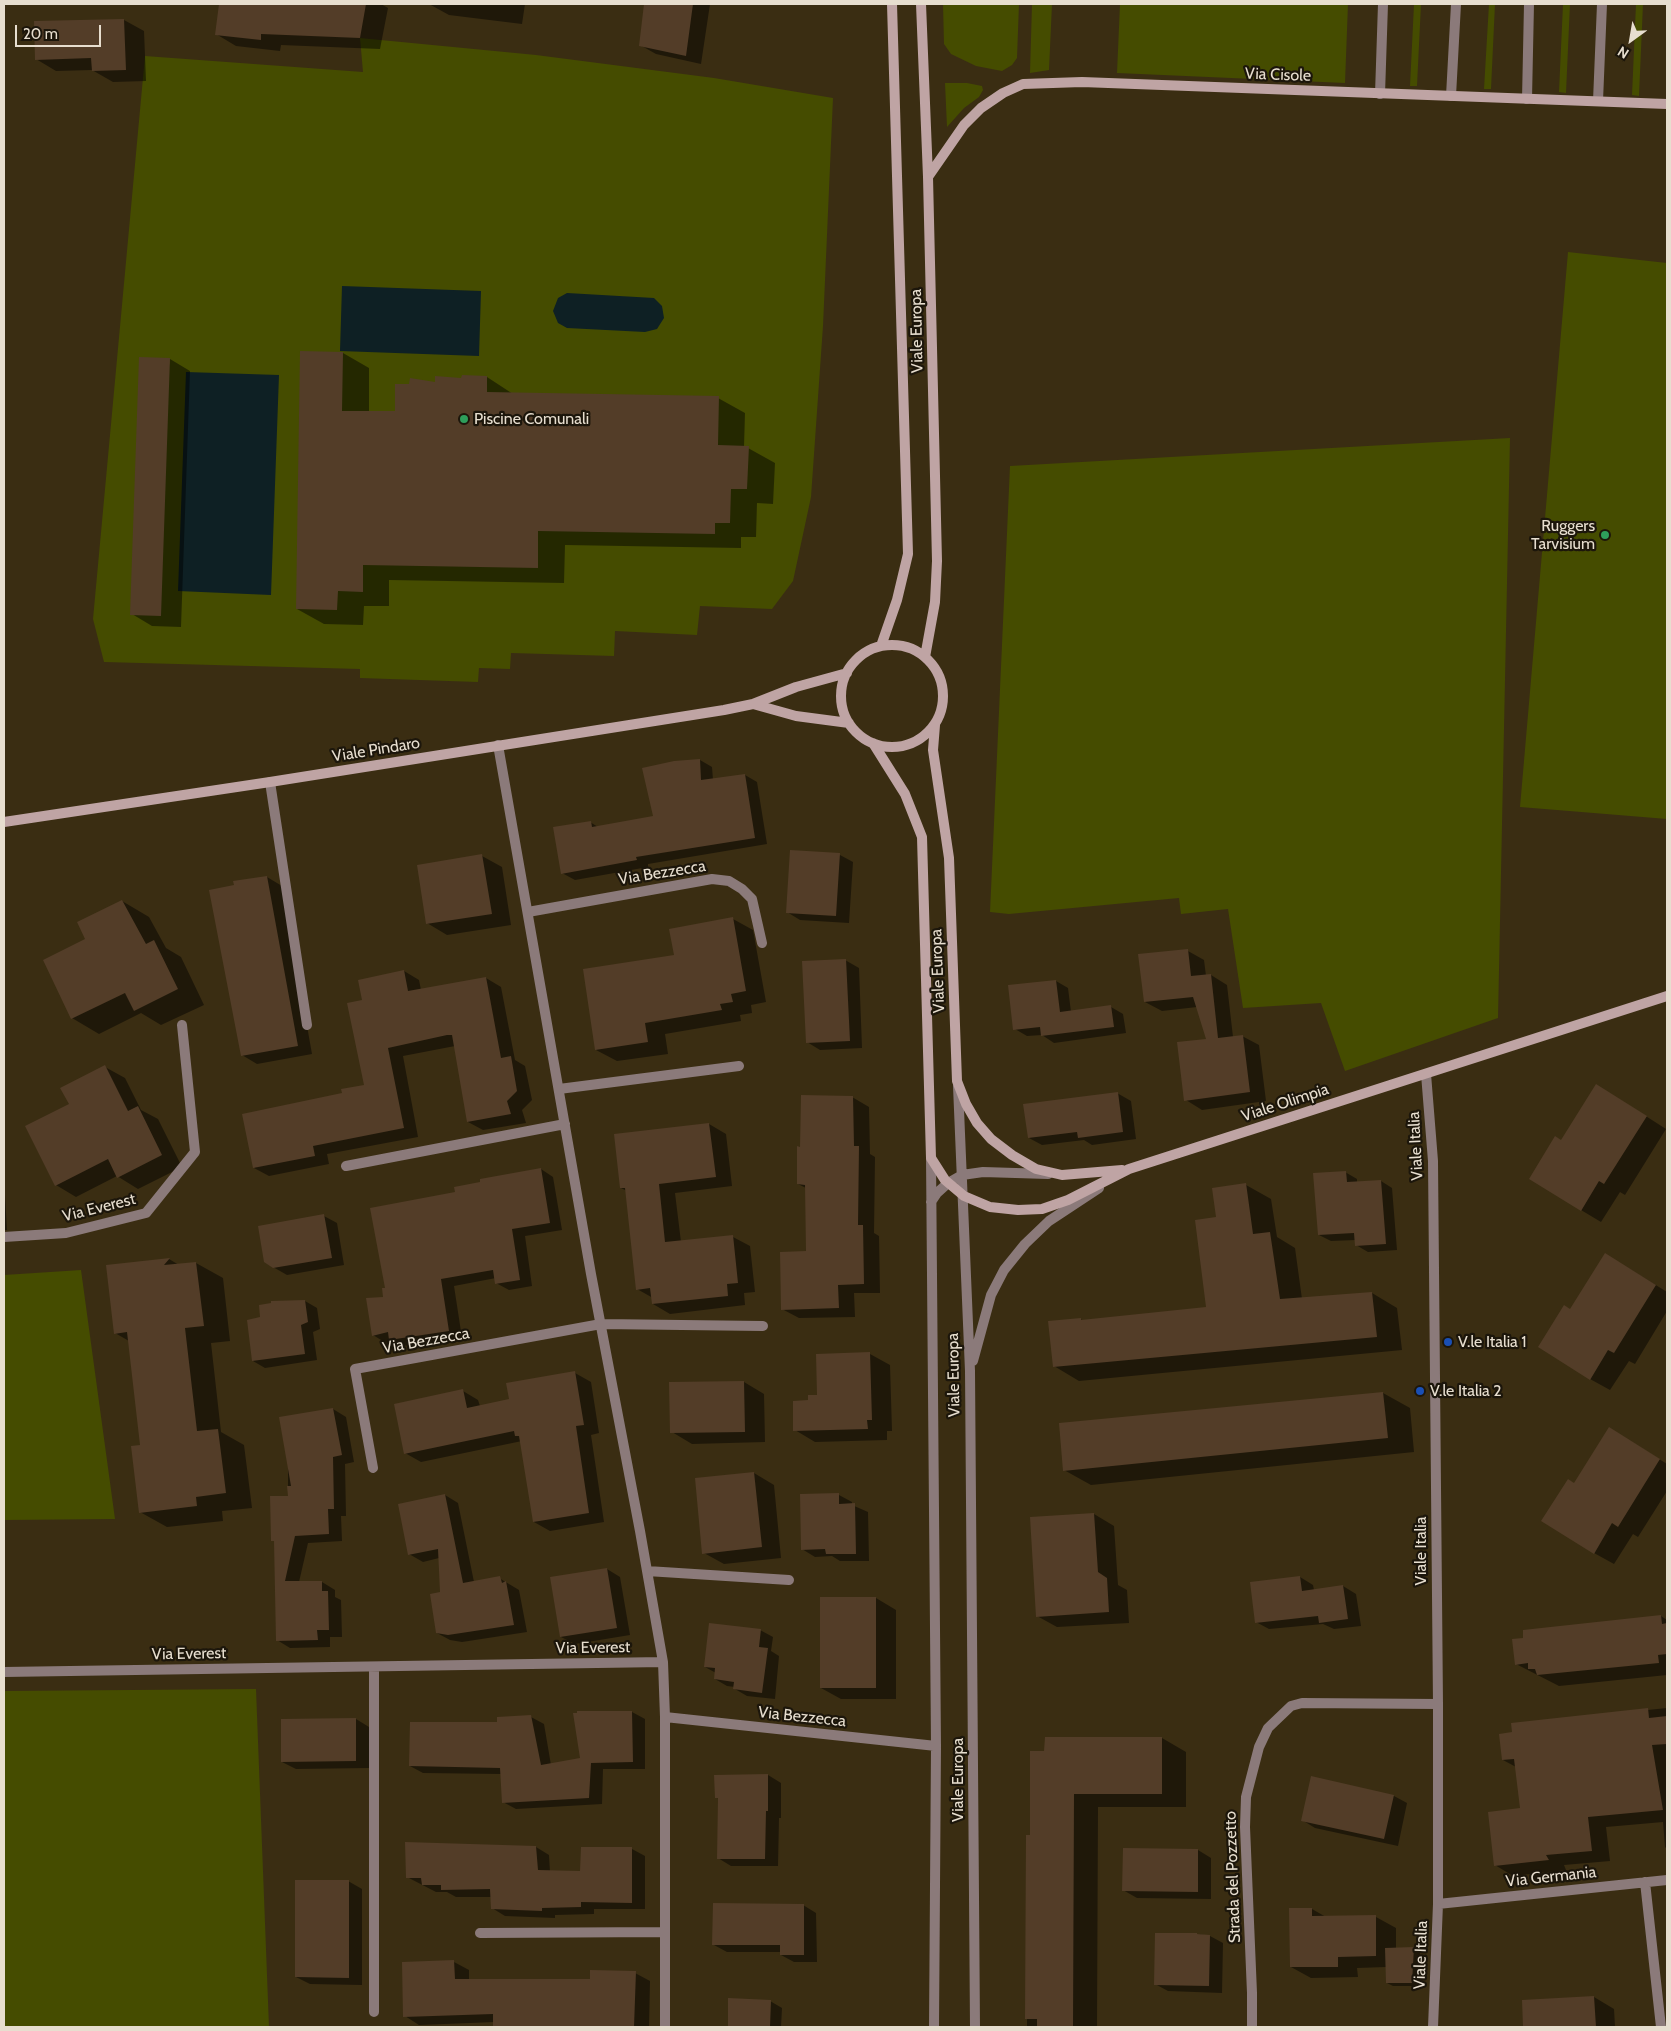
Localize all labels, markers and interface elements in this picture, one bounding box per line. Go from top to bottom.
scale bar [18,15,104,47]
north arrow [1606,15,1656,65]
text: 20 m [23,25,58,43]
text: N [1614,42,1632,63]
street label: Via Cisole [1245,64,1311,86]
street label: Viale Europa [907,289,927,373]
place label: Piscine Comunali [474,409,589,429]
marker: Piscine Comunali [458,413,470,425]
place label: Ruggers Tarvisium [1531,516,1595,554]
marker: Ruggers Tarvisium [1599,529,1611,541]
street label: Viale Pindaro [331,734,421,766]
street label: Via Bezzecca [617,857,707,889]
street label: Viale Europa [927,929,949,1013]
street label: Viale Olimpia [1239,1080,1331,1126]
street label: Viale Italia [1405,1111,1427,1181]
street label: Via Everest [60,1190,138,1226]
street label: Via Bezzecca [381,1324,471,1358]
place label: V.le Italia 1 [1458,1332,1527,1352]
street label: Viale Europa [944,1333,964,1417]
marker: V.le Italia 1 [1442,1336,1454,1348]
place label: V.le Italia 2 [1430,1381,1502,1401]
marker: V.le Italia 2 [1414,1385,1426,1397]
street label: Viale Italia [1411,1517,1431,1585]
street label: Via Everest [555,1638,631,1658]
street label: Via Everest [151,1644,227,1664]
street label: Via Bezzecca [757,1703,847,1731]
street label: Viale Europa [948,1738,968,1822]
street label: Strada del Pozzetto [1221,1811,1245,1943]
street label: Via Germania [1505,1863,1597,1891]
street label: Viale Italia [1410,1920,1432,1990]

